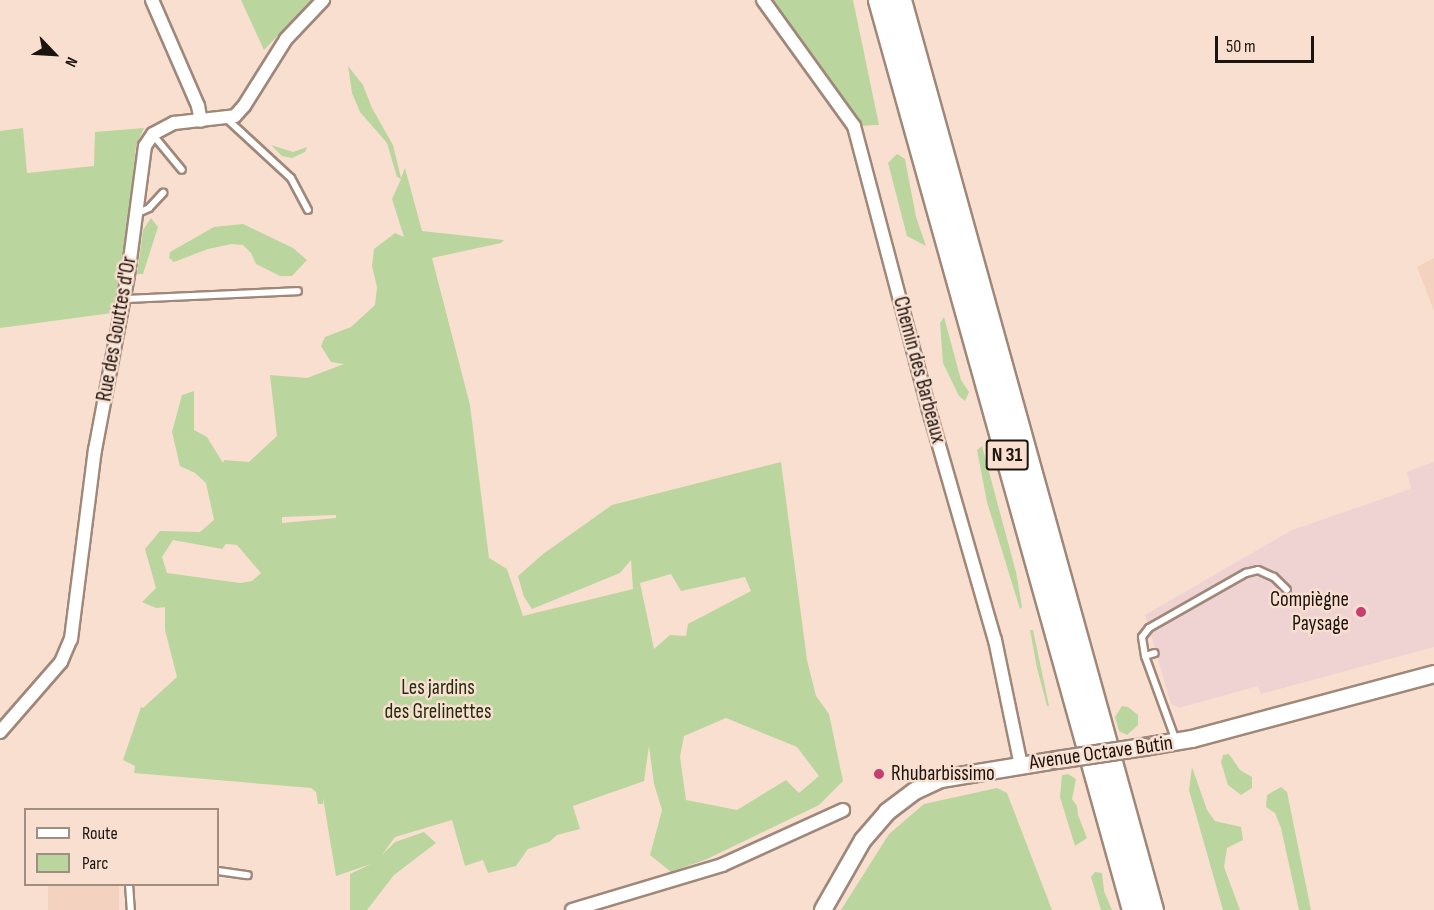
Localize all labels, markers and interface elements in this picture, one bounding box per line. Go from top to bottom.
north arrow [24,24,84,84]
scale bar [1218,24,1317,62]
text: 50 m [1226,36,1256,57]
text: N [60,54,81,70]
street label: Rue des Gouttes d'Or [92,255,142,403]
street label: Chemin des Barbeaux [887,294,951,446]
road number: N 31 [984,438,1030,472]
place label: Compiègne Paysage [1270,587,1349,637]
marker: Compiègne Paysage [1354,605,1368,619]
park label: Les jardins des Grelinettes [385,675,491,725]
street label: Avenue Octave Butin [1028,730,1174,776]
place label: Rhubarbissimo [891,761,995,787]
marker: Rhubarbissimo [872,767,886,781]
legend [24,808,219,886]
text: Route [82,823,118,844]
text: Parc [82,853,108,874]

